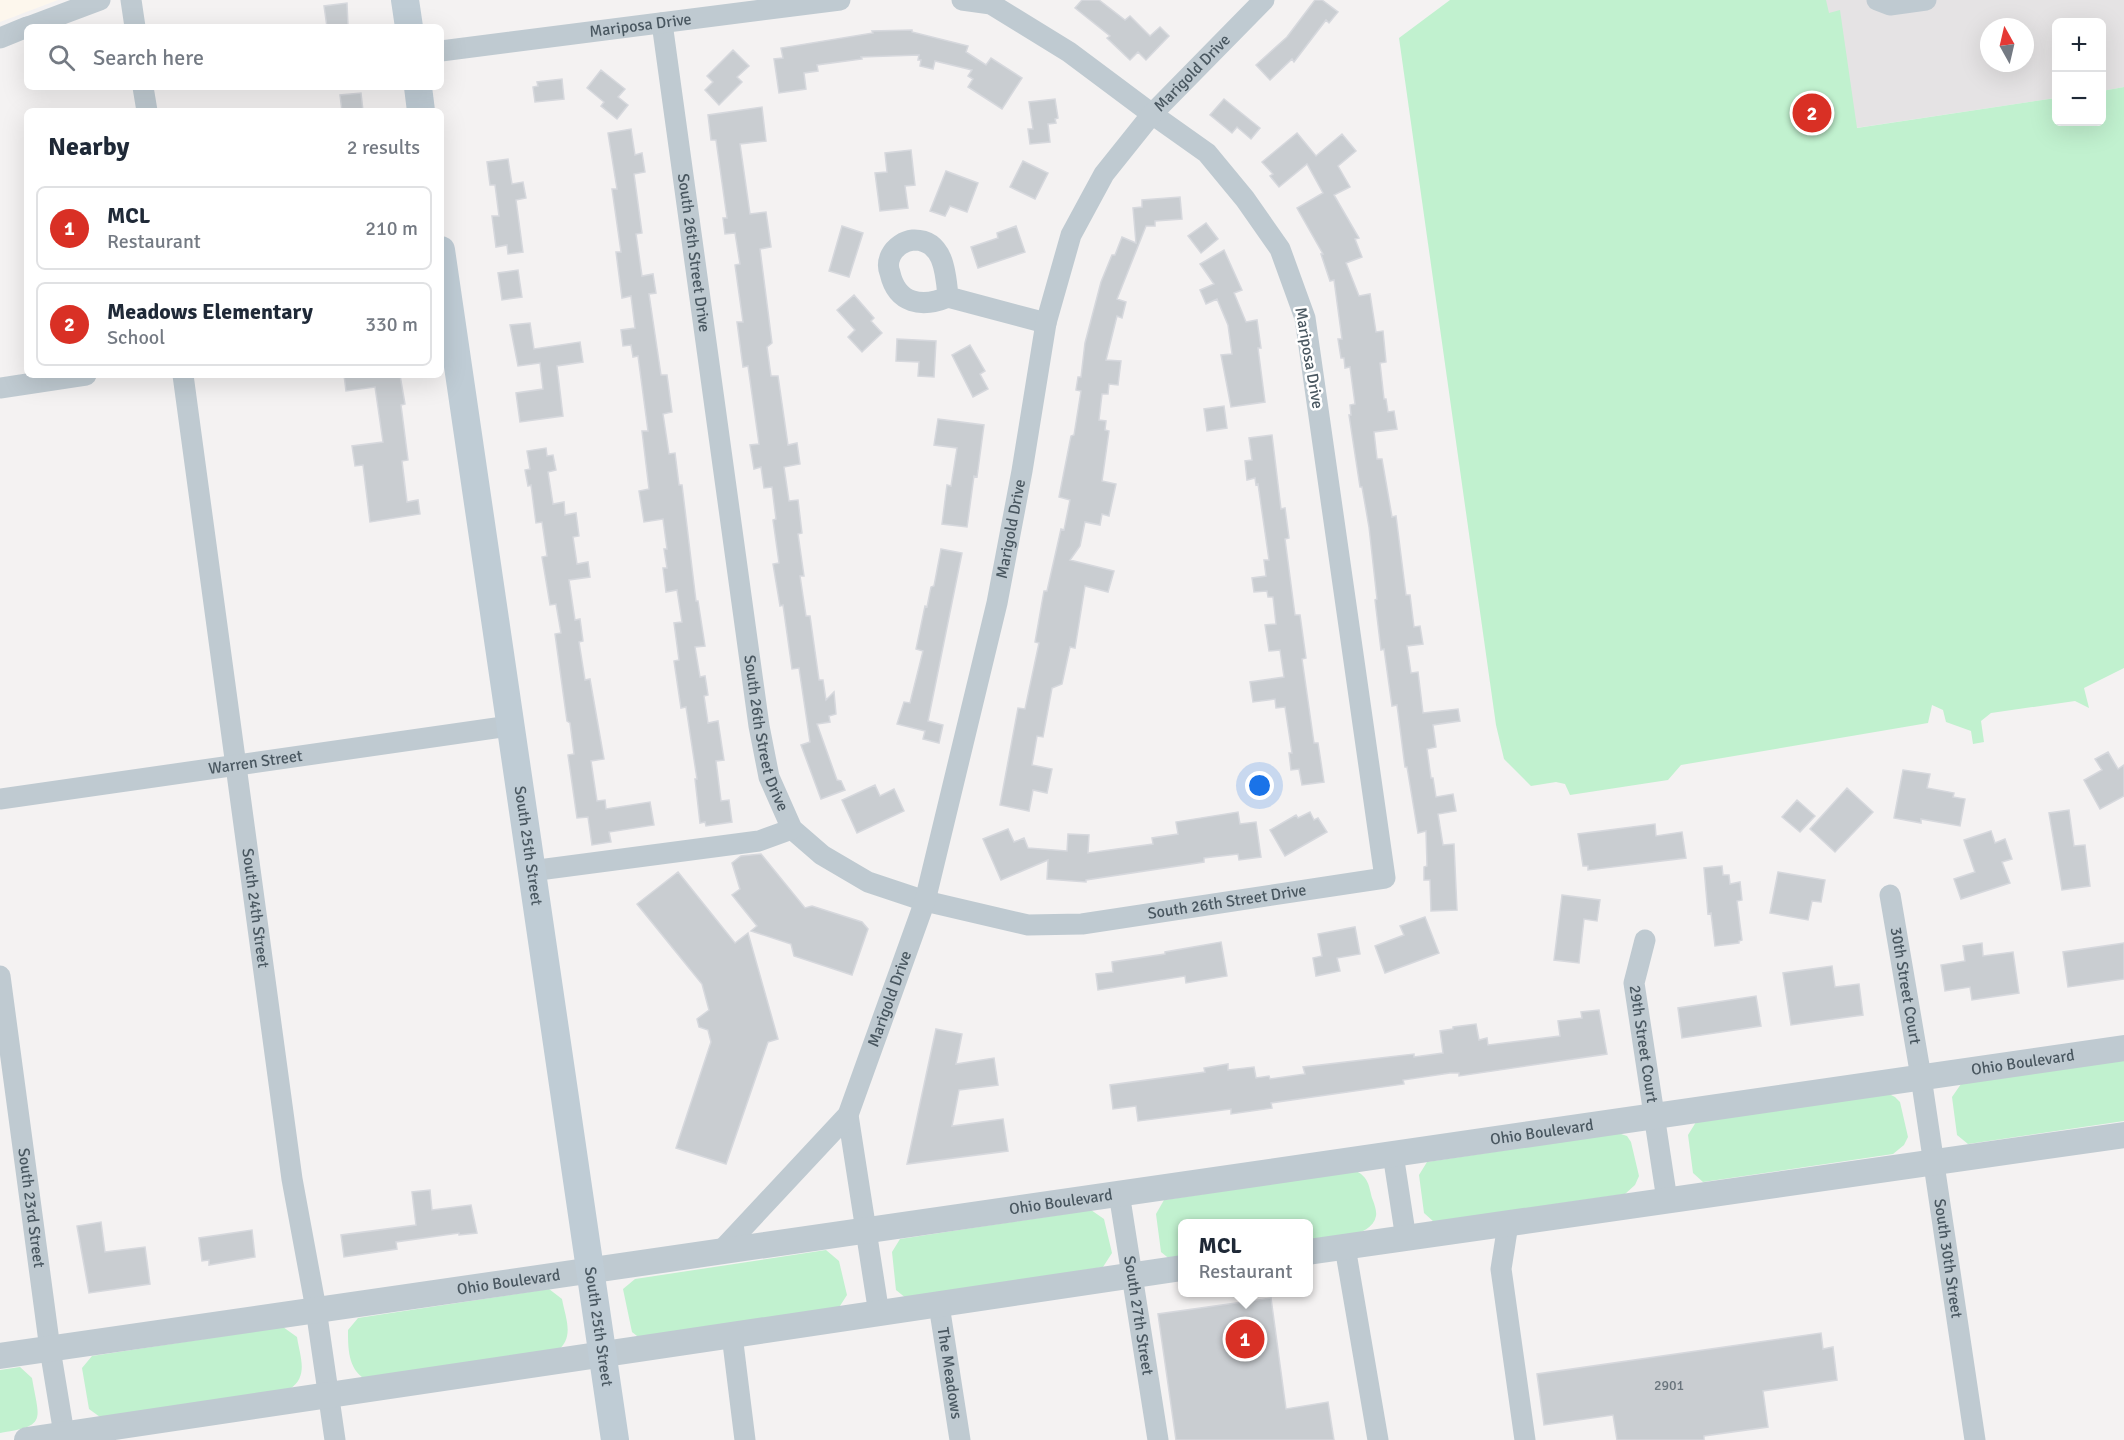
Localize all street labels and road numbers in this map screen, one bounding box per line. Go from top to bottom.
street label: Mariposa Drive [588,9,693,42]
street label: Marigold Drive [1150,30,1235,116]
street label: South 26th Street Drive [673,172,715,333]
street label: Mariposa Drive [1290,306,1328,410]
street label: Marigold Drive [992,478,1030,580]
street label: South 26th Street Drive [739,654,793,814]
street label: Warren Street [207,746,304,779]
street label: South 25th Street [509,784,547,907]
street label: South 24th Street [237,847,273,970]
street label: South 26th Street Drive [1146,880,1308,924]
street label: 30th Street Court [1886,925,1925,1046]
street label: Marigold Drive [863,948,916,1050]
street label: 29th Street Court [1624,984,1662,1105]
street label: Ohio Boulevard [1970,1045,2076,1080]
street label: Ohio Boulevard [1489,1115,1595,1150]
street label: South 23rd Street [13,1147,49,1269]
street label: Ohio Boulevard [1008,1185,1114,1220]
street label: South 30th Street [1929,1197,1967,1320]
street label: South 27th Street [1119,1254,1158,1377]
street label: Ohio Boulevard [456,1265,562,1300]
street label: South 25th Street [580,1265,617,1388]
street label: The Meadows [933,1326,967,1420]

